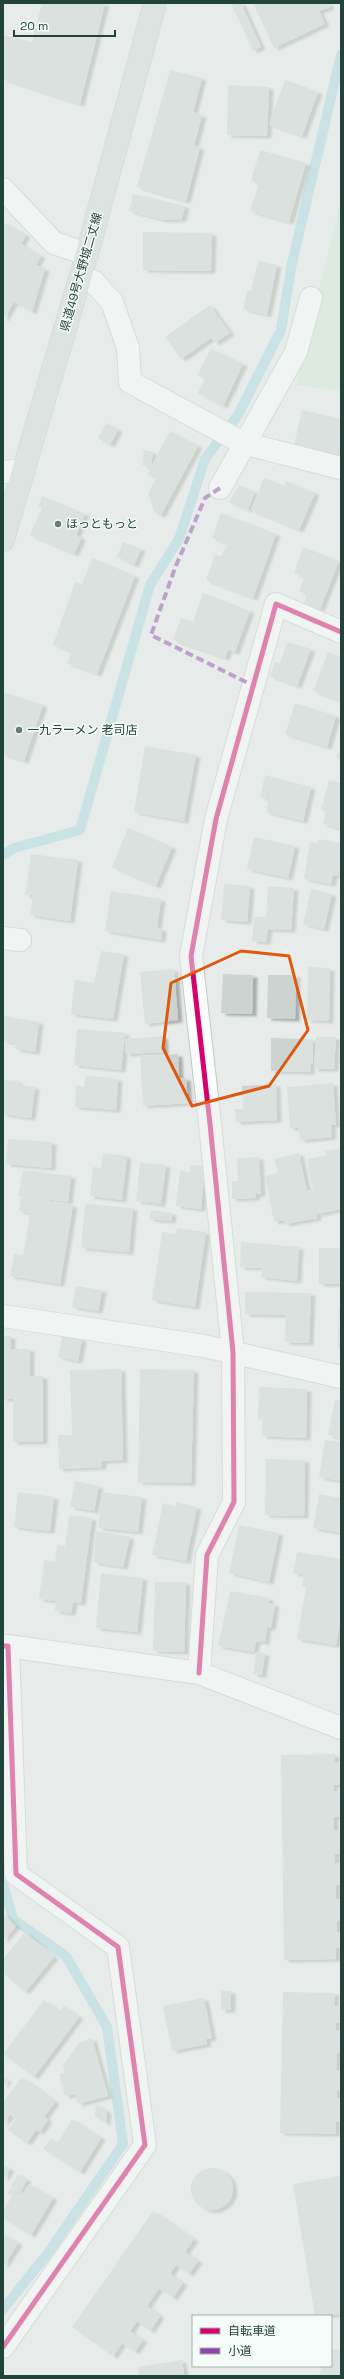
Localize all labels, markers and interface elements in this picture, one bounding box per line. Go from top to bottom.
scale bar [14,12,115,38]
text: 20 m [20,18,48,34]
street label: 県道49号大野城二丈線 [56,211,106,333]
place label: ほっともっと [66,516,138,532]
marker: ほっともっと [53,519,63,529]
place label: 一九ラーメン 老司店 [27,722,138,738]
marker: 一九ラーメン 老司店 [14,725,24,735]
legend [192,2315,332,2367]
text: 自転車道 [228,2323,276,2339]
text: 小道 [228,2343,252,2359]

